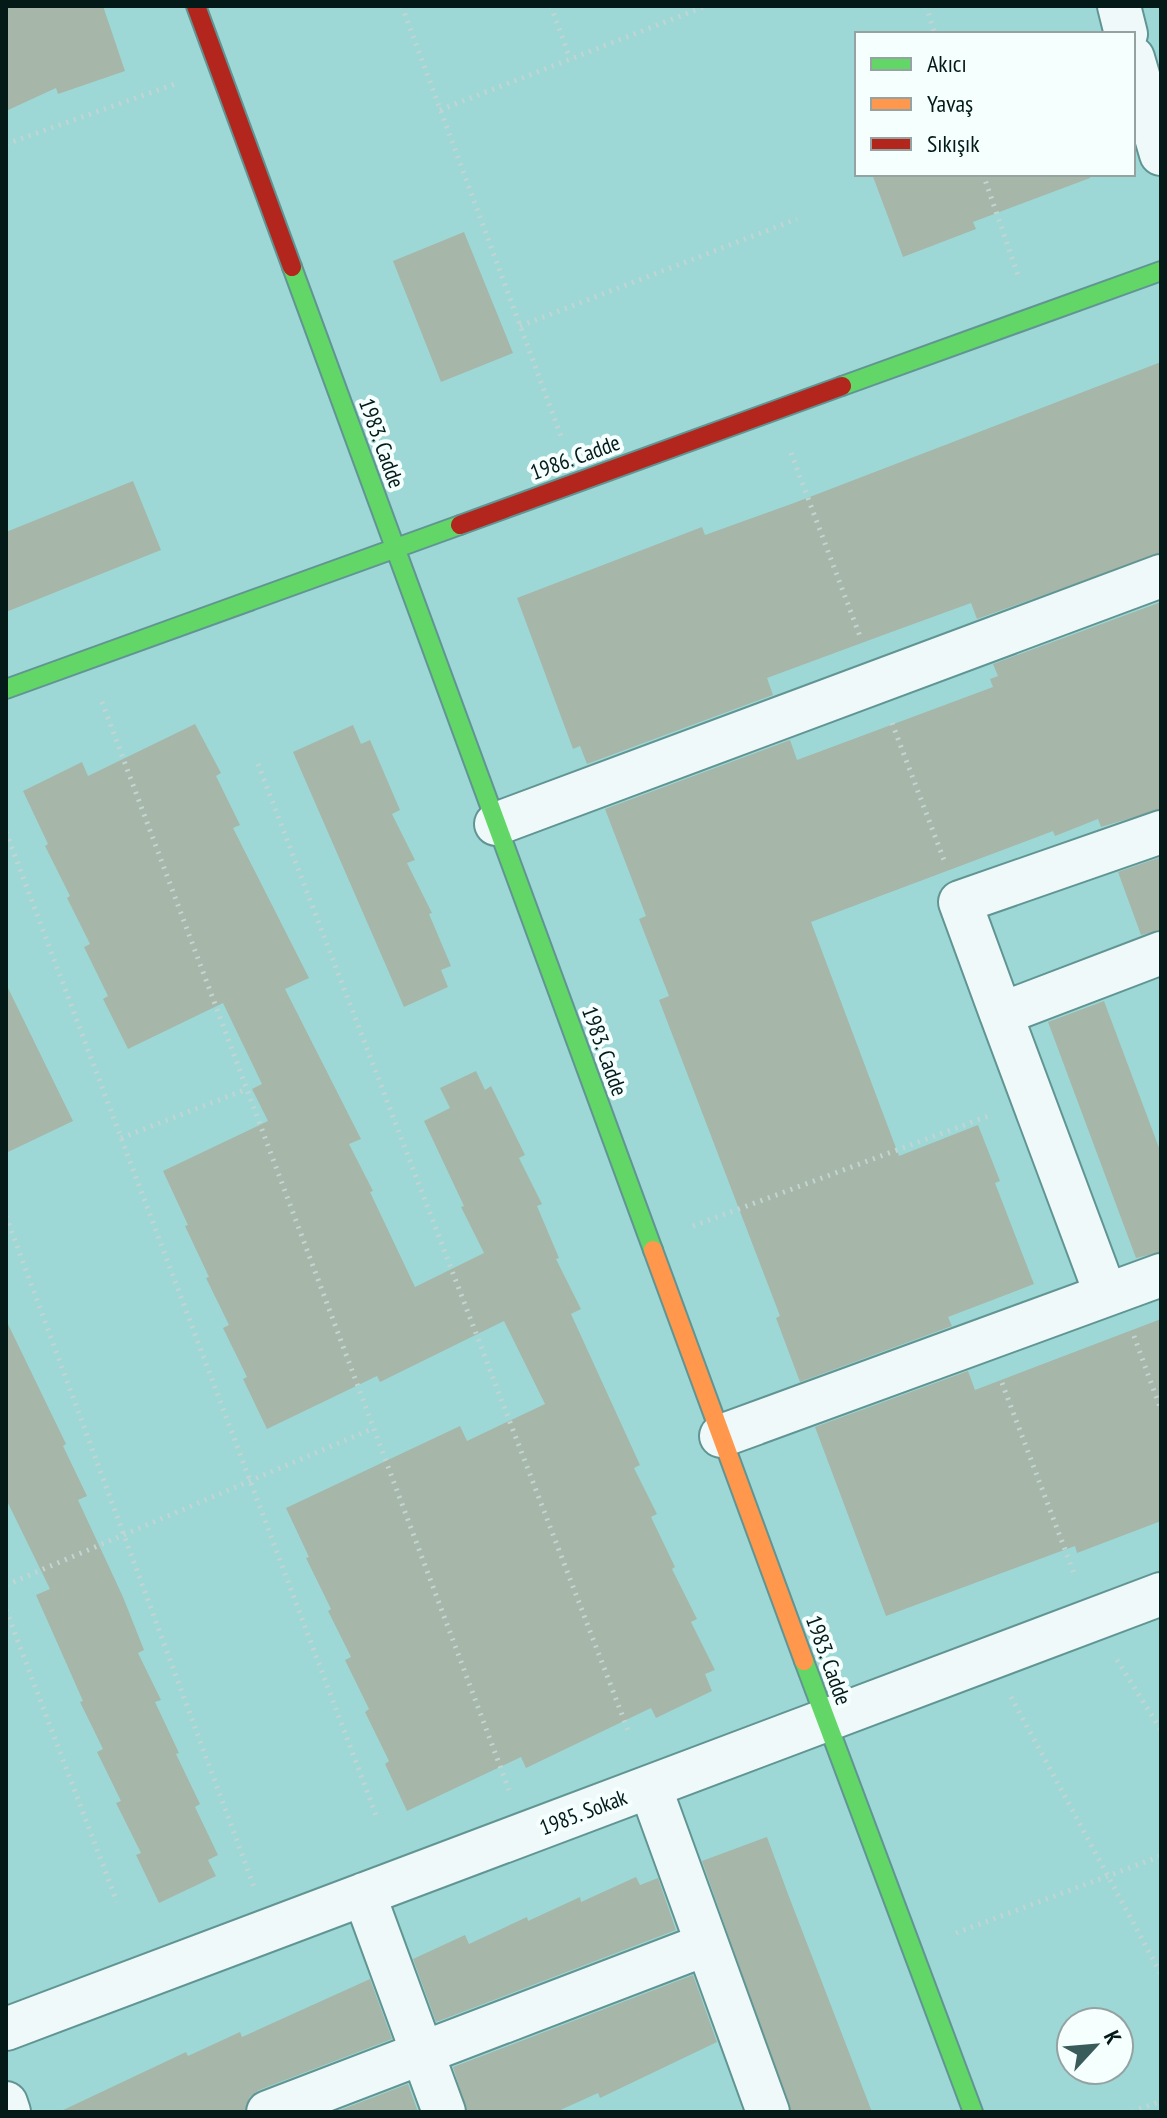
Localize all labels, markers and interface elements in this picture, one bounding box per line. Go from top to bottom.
legend [855,32,1135,176]
text: Akıcı [927,48,967,79]
text: Yavaş [927,88,973,119]
text: Sıkışık [927,128,980,159]
street label: 1983. Cadde [353,394,411,492]
street label: 1986. Cadde [526,428,624,486]
street label: 1983. Cadde [576,1002,634,1100]
street label: 1983. Cadde [800,1611,858,1709]
street label: 1985. Sokak [535,1782,631,1841]
north arrow [1055,2006,1135,2086]
text: K [1098,2026,1128,2049]

